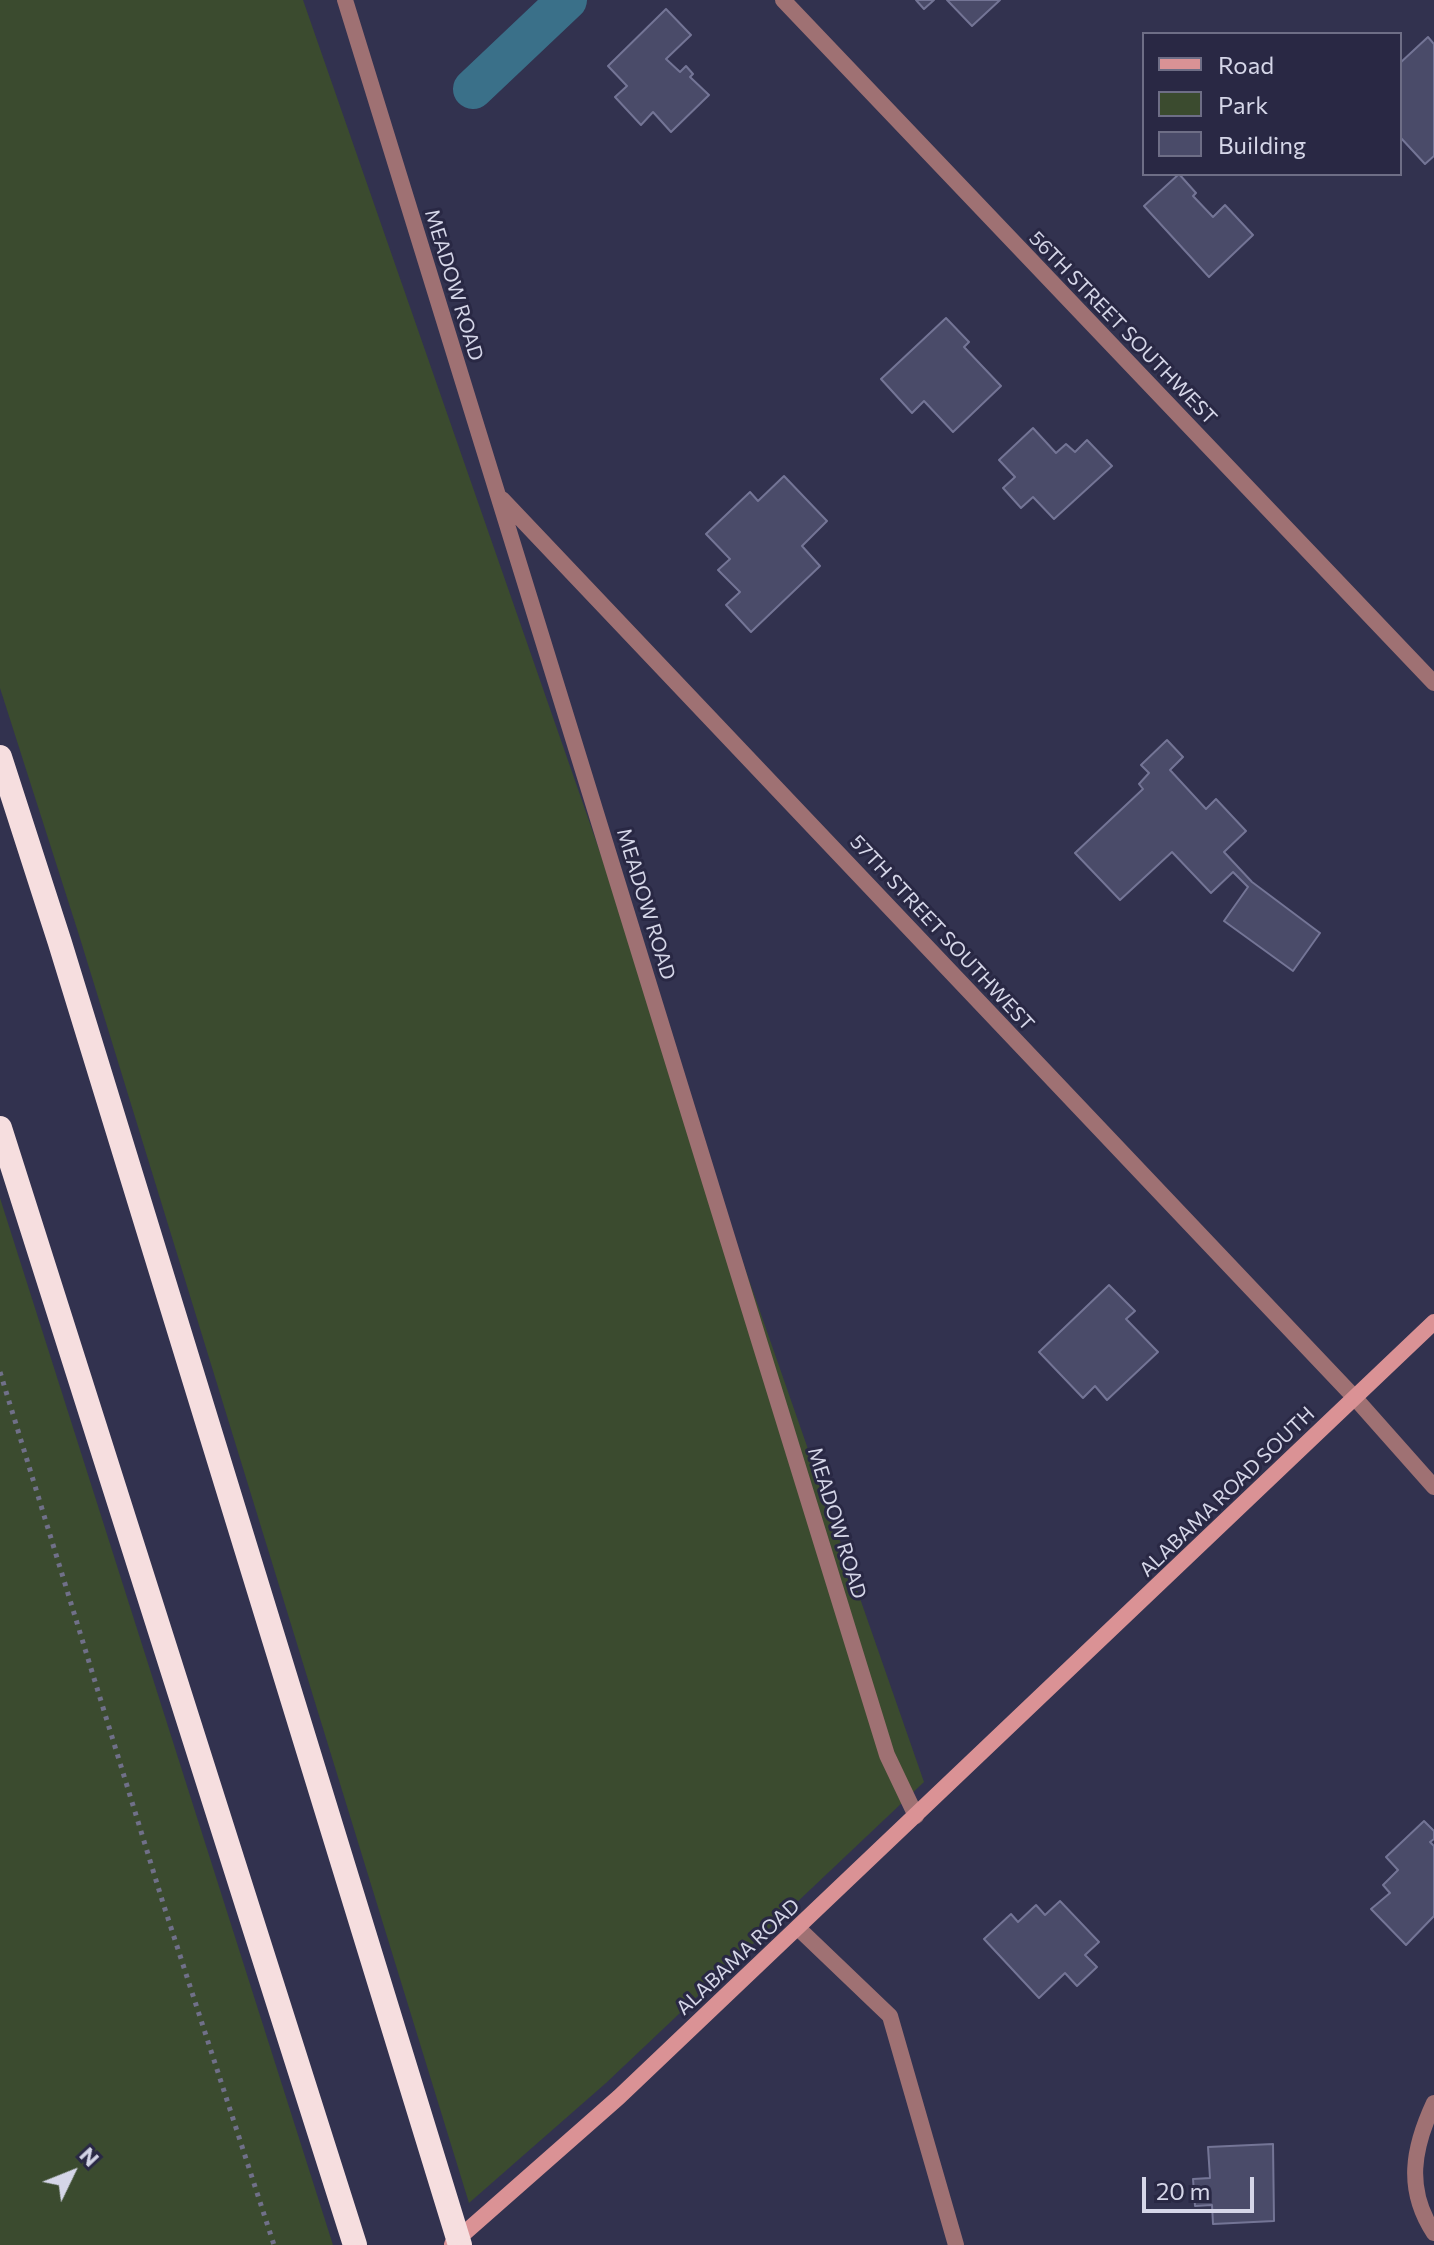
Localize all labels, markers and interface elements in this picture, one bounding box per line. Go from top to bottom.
legend [1142,32,1402,176]
text: Road [1218,50,1274,79]
text: Park [1218,90,1268,119]
text: Building [1218,130,1306,159]
street label: MEADOW ROAD [420,206,488,364]
street label: 56TH STREET SOUTHWEST [1024,226,1222,430]
street label: MEADOW ROAD [612,825,680,983]
street label: 57TH STREET SOUTHWEST [845,830,1039,1036]
street label: ALABAMA ROAD SOUTH [1134,1402,1320,1582]
street label: MEADOW ROAD [803,1444,871,1602]
street label: ALABAMA ROAD [671,1894,805,2020]
north arrow [32,2133,112,2213]
text: N [74,2141,105,2172]
scale bar [1146,2161,1258,2211]
text: 20 m [1156,2176,1210,2205]

